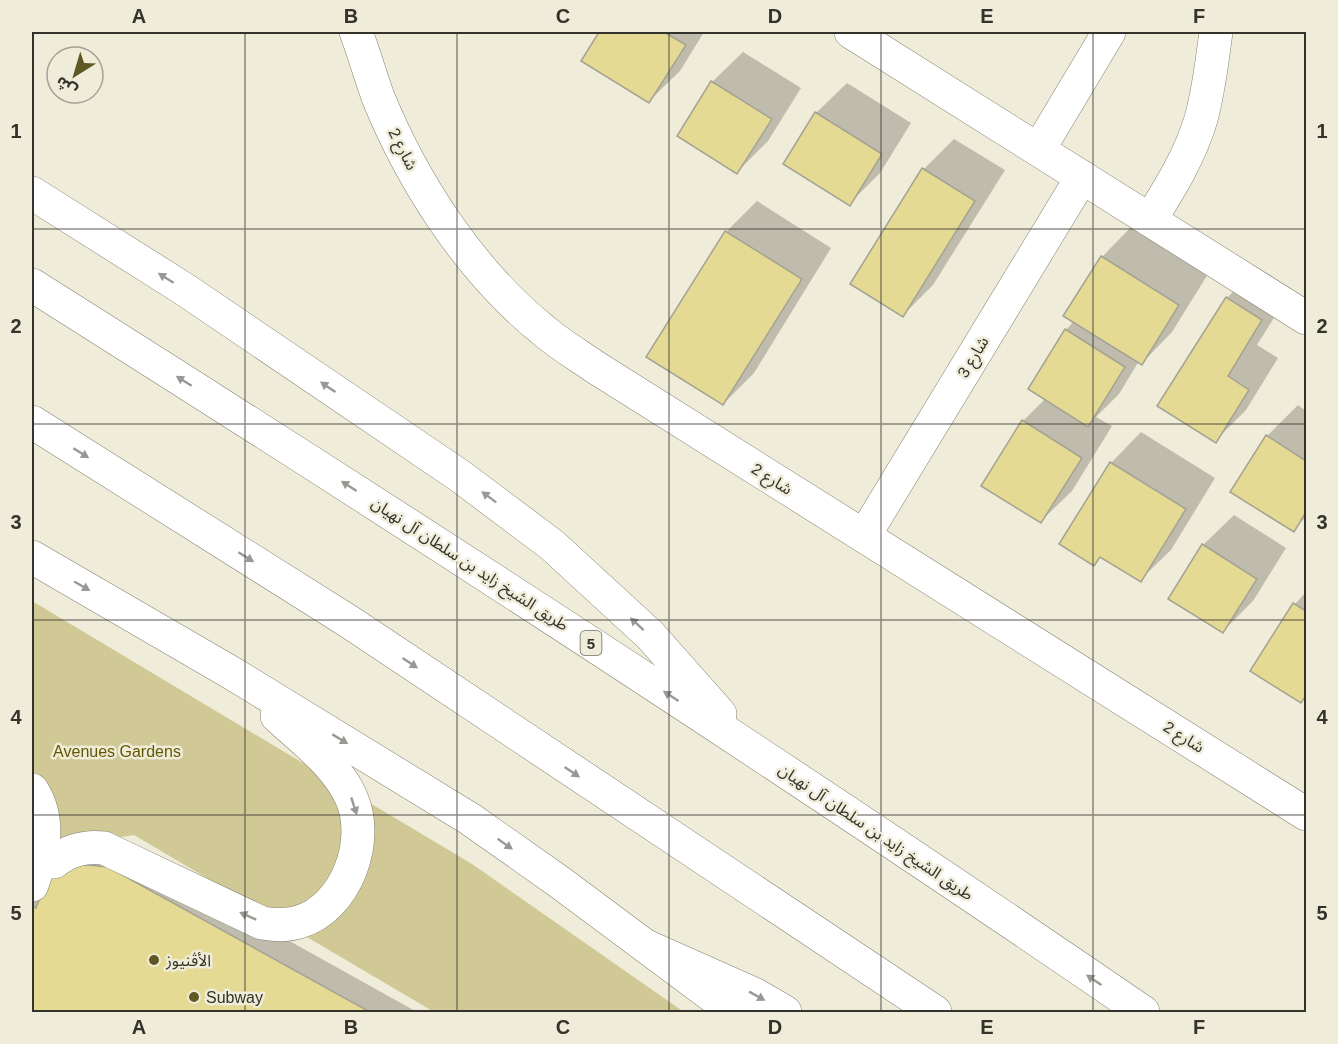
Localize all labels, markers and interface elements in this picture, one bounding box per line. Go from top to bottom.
text: A [132,5,146,27]
text: B [344,5,358,27]
text: C [556,5,570,27]
text: D [768,5,782,27]
text: E [980,5,994,27]
text: F [1193,5,1205,27]
north arrow [45,45,105,105]
text: ش [52,72,81,100]
text: 1 [10,120,22,142]
text: 1 [1316,120,1328,142]
street label: شارع 2 [382,125,421,175]
one-way arrow [158,273,174,284]
text: 2 [10,315,22,337]
text: 2 [1316,315,1328,337]
street label: شارع 3 [954,334,995,383]
one-way arrow [176,376,193,387]
one-way arrow [320,381,337,392]
one-way arrow [73,448,89,459]
street label: شارع 2 [746,460,795,501]
one-way arrow [341,480,358,491]
one-way arrow [481,492,496,504]
street label: طريق الشيخ زايد بن سلطان آل نهيان [366,494,572,637]
text: 3 [10,511,22,533]
text: 3 [1316,511,1328,533]
one-way arrow [238,552,254,563]
one-way arrow [74,581,91,591]
one-way arrow [630,617,644,631]
road number: 5 [580,631,602,655]
one-way arrow [402,657,418,668]
one-way arrow [663,690,679,701]
text: 4 [10,706,22,728]
text: 4 [1316,706,1328,728]
street label: شارع 2 [1158,718,1207,759]
one-way arrow [332,733,348,744]
park label: Avenues Gardens [53,743,181,760]
street label: طريق الشيخ زايد بن سلطان آل نهيان [773,760,977,907]
one-way arrow [564,766,580,777]
one-way arrow [350,797,359,815]
one-way arrow [496,838,512,850]
text: 5 [10,902,22,924]
text: 5 [1316,902,1328,924]
one-way arrow [239,912,256,921]
place label: الأڤنيوز [165,952,211,970]
marker: الأڤنيوز [147,953,161,967]
one-way arrow [1087,974,1103,986]
place label: Subway [206,989,263,1006]
marker: Subway [187,990,201,1004]
one-way arrow [749,991,766,1001]
text: A [132,1016,146,1038]
text: B [344,1016,358,1038]
text: C [556,1016,570,1038]
text: D [768,1016,782,1038]
text: E [980,1016,994,1038]
text: F [1193,1016,1205,1038]

